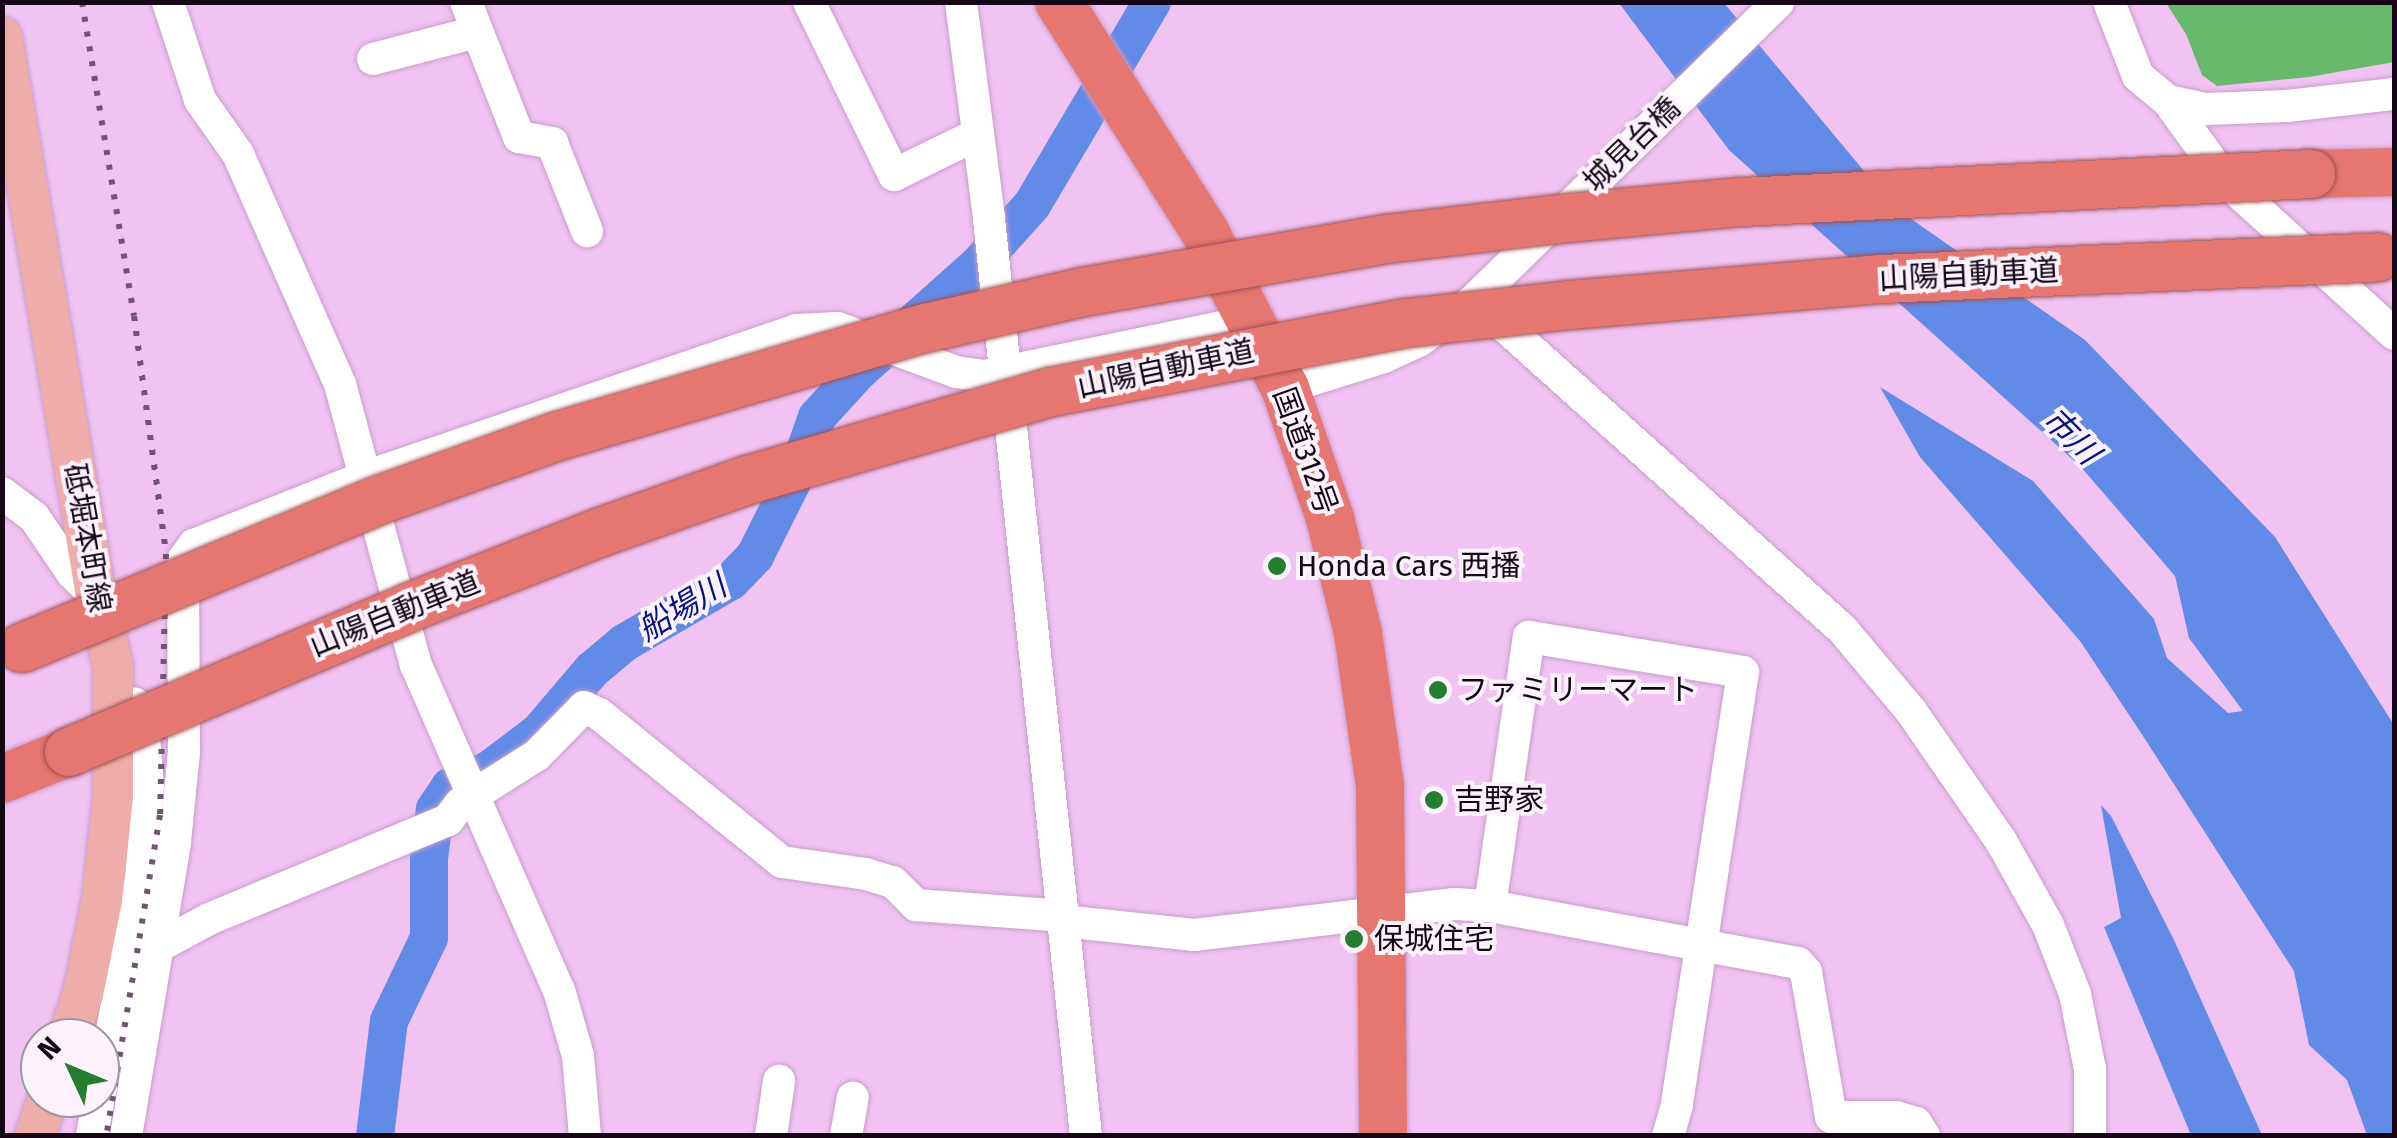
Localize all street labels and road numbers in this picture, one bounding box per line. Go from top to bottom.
street label: 城見台橋 [1576,90,1688,200]
street label: 山陽自動車道 [1878,252,2060,298]
street label: 山陽自動車道 [1074,333,1258,405]
street label: 国道312号 [1266,383,1344,519]
street label: 砥堀本町線 [56,461,118,615]
street label: 山陽自動車道 [305,564,485,664]

